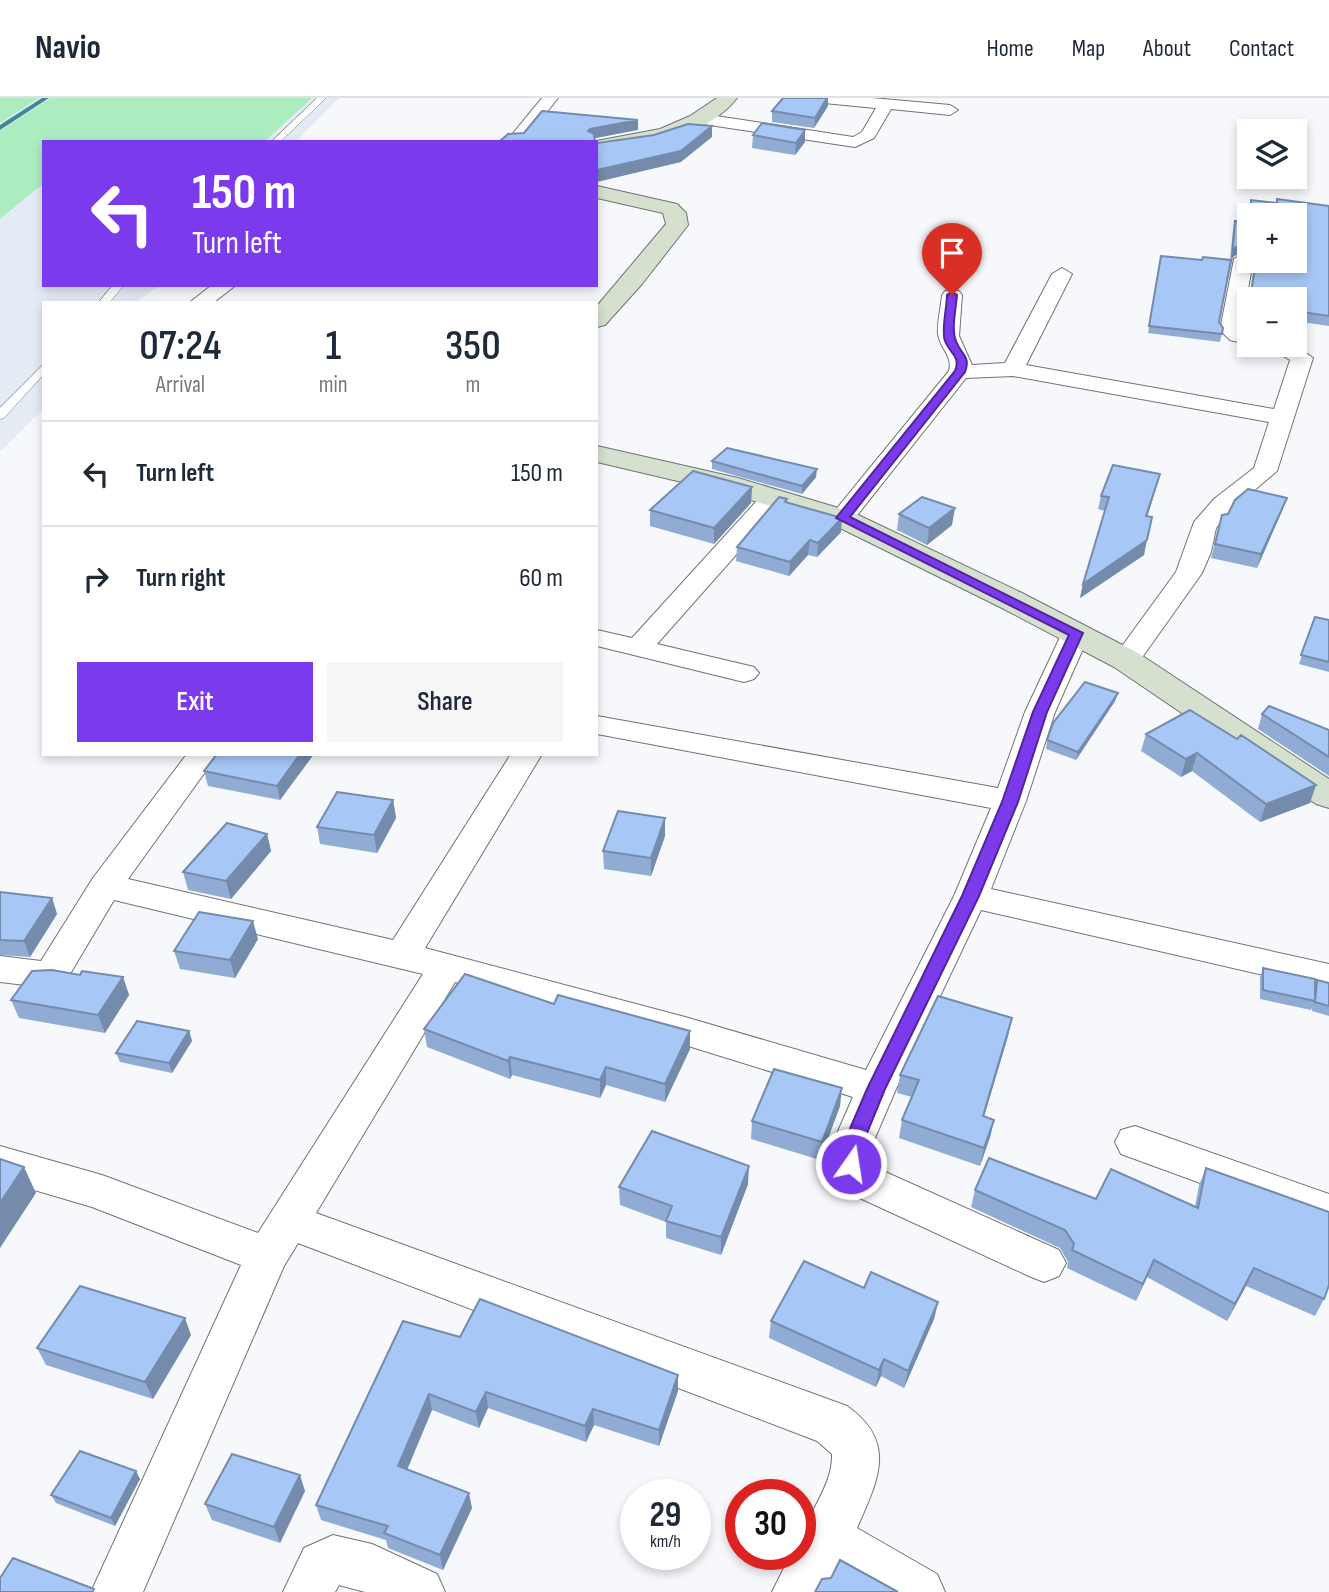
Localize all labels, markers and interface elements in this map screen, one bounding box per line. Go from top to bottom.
text: Navio [35,28,101,68]
text: Home [986,34,1034,63]
text: Map [1072,34,1105,63]
text: About [1143,34,1191,63]
text: Contact [1229,34,1294,63]
map controls [1237,119,1307,357]
button: layers [1237,119,1307,189]
text: 150 m [192,164,296,223]
icon: left [77,168,168,259]
button: + [1237,203,1307,273]
pin [922,223,982,295]
text: Turn left [192,224,282,263]
icon: arrive [933,234,971,272]
button: − [1237,287,1307,357]
text: 07:24 [139,321,221,372]
text: 1 [325,321,341,372]
text: 350 [445,321,501,372]
text: Arrival [156,371,205,399]
text: min [319,371,348,399]
text: m [465,371,480,399]
icon: left [77,455,115,493]
text: Turn left [136,458,214,489]
text: 150 m [511,458,563,489]
icon: right [77,560,115,598]
text: Turn right [136,563,225,594]
text: 60 m [519,563,563,594]
button: Exit [77,662,313,742]
button: Share [327,662,563,742]
position arrow [814,1127,888,1201]
speed limit sign: 30 [725,1479,816,1570]
text: 29 [650,1494,681,1537]
text: km/h [650,1531,681,1552]

